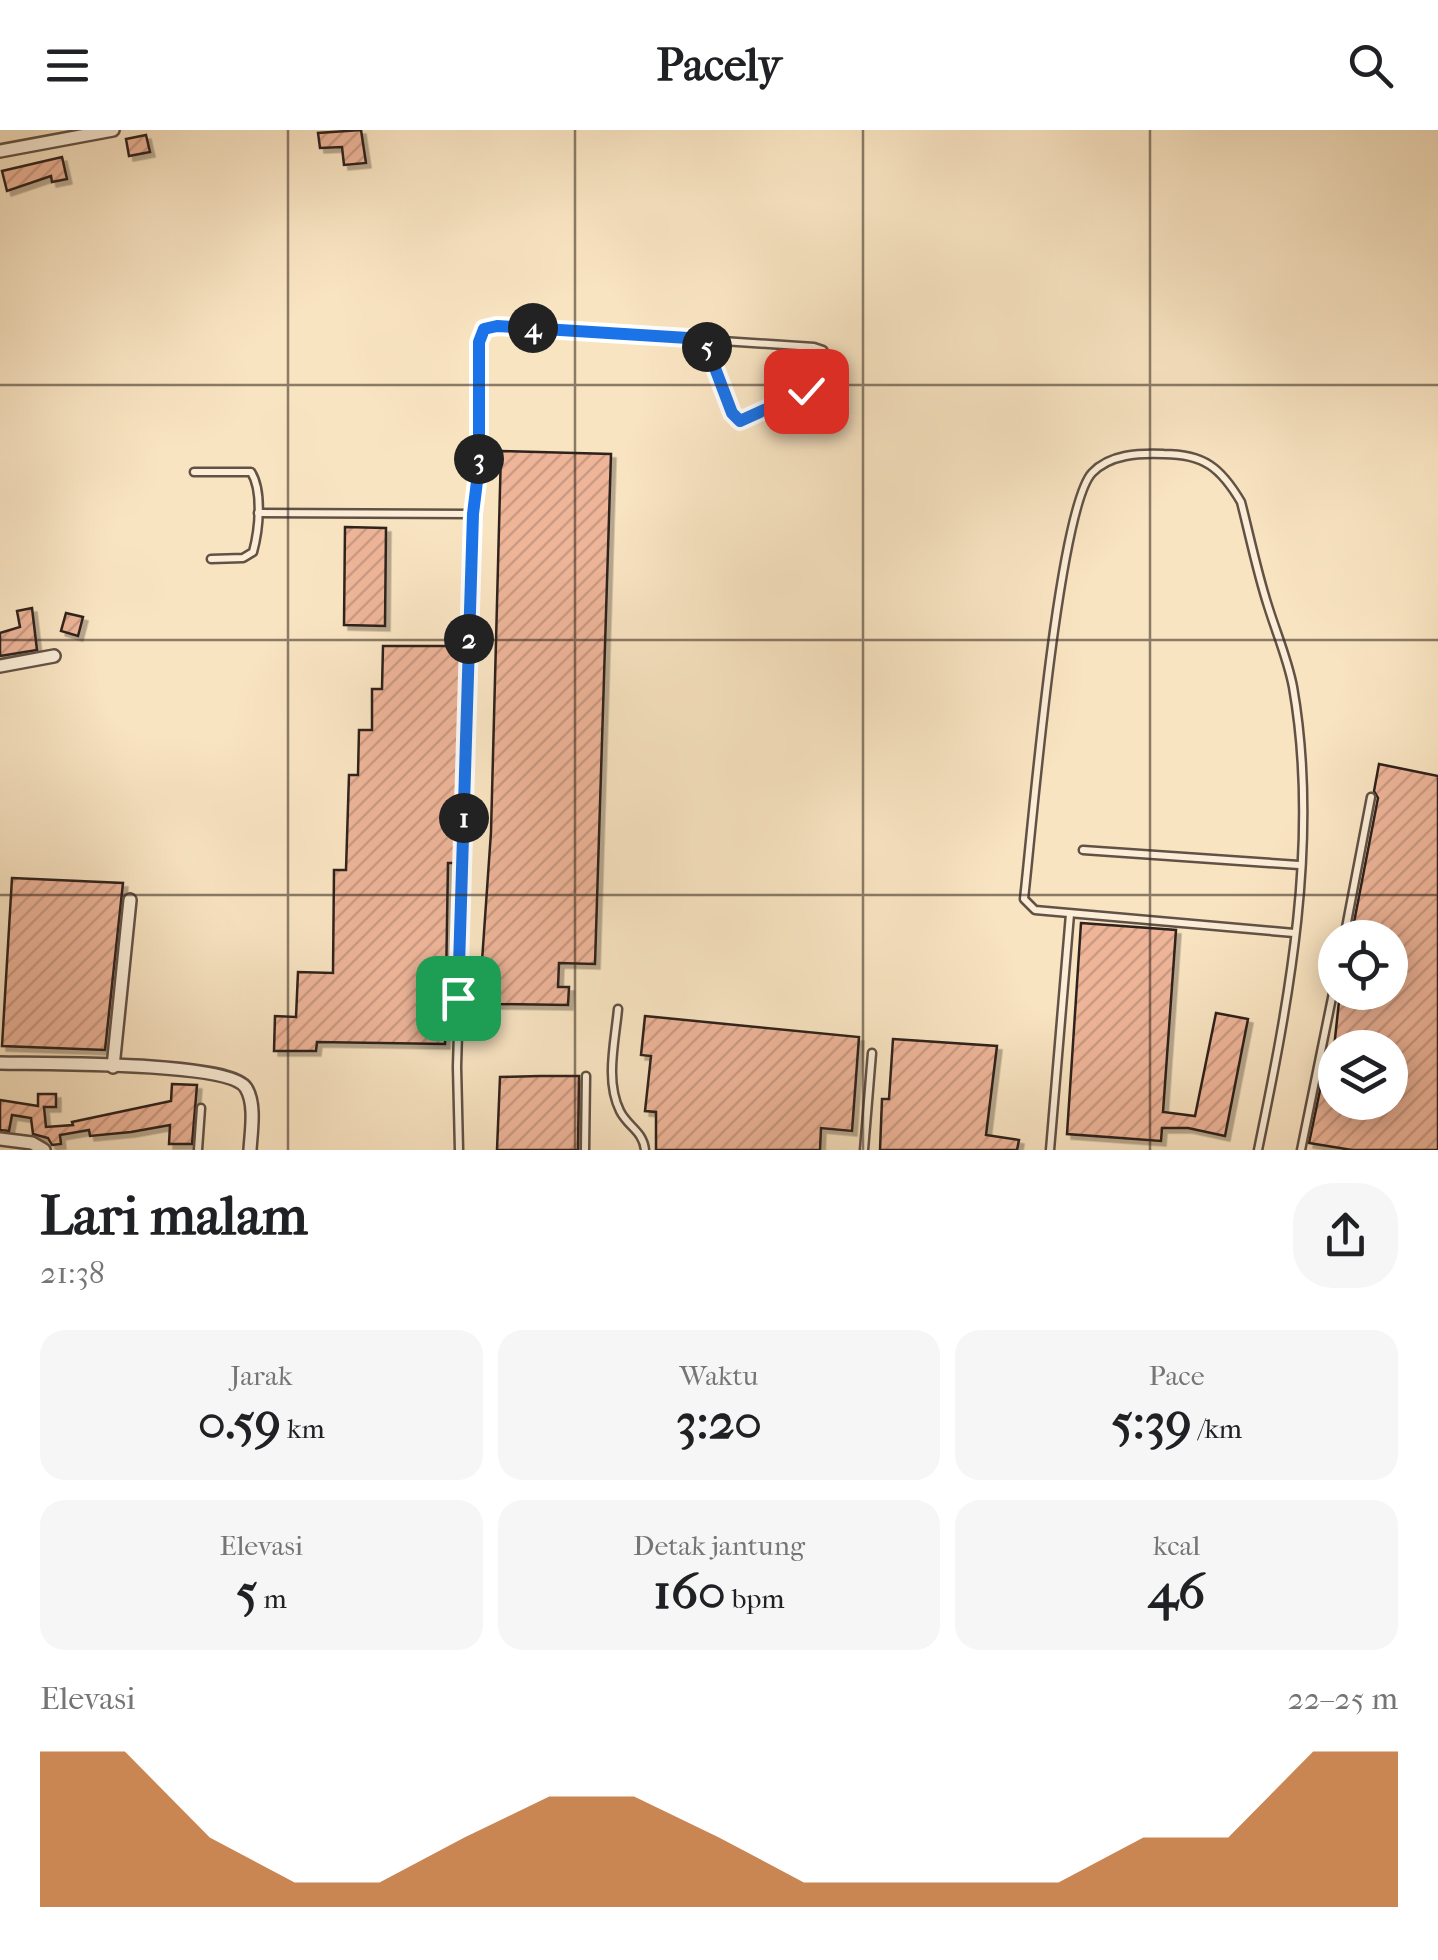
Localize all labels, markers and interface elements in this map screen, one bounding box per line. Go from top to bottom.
icon: menu [40,38,95,93]
icon: search [1343,38,1398,93]
text: Pacely [657,39,781,92]
pin: 4 [508,303,558,353]
text: 4 [525,311,541,344]
pin: 5 [682,322,732,372]
text: 5 [701,330,713,363]
pin [764,349,849,434]
icon: check [779,364,834,419]
pin: 3 [454,434,504,484]
text: 3 [473,442,485,475]
pin: 2 [444,614,494,664]
text: 2 [462,622,476,655]
pin: 1 [439,793,489,843]
text: 1 [459,801,469,834]
map controls [1318,920,1408,1120]
button: locate [1318,920,1408,1010]
pin [416,956,501,1041]
icon: arrive [431,971,486,1026]
button: layers [1318,1030,1408,1120]
button: share [1293,1183,1398,1288]
text: Lari malam [40,1184,308,1248]
text: 21:38 [40,1254,105,1291]
text: Jarak [230,1359,292,1392]
text: Waktu [680,1359,758,1392]
text: Pace [1149,1359,1205,1392]
text: 0.59 [198,1392,281,1451]
text: 3:20 [676,1392,762,1451]
text: 5:39 [1111,1392,1192,1451]
text: km [281,1412,325,1445]
text: /km [1192,1412,1242,1445]
text: Elevasi [220,1529,303,1562]
text: Detak jantung [633,1529,805,1562]
text: kcal [1153,1529,1200,1562]
text: 5 [236,1562,257,1621]
text: 160 [653,1562,726,1621]
text: 46 [1148,1562,1205,1621]
text: m [257,1582,287,1615]
text: bpm [726,1582,785,1615]
text: Elevasi [40,1680,135,1717]
text: 22–25 m [1287,1680,1398,1717]

